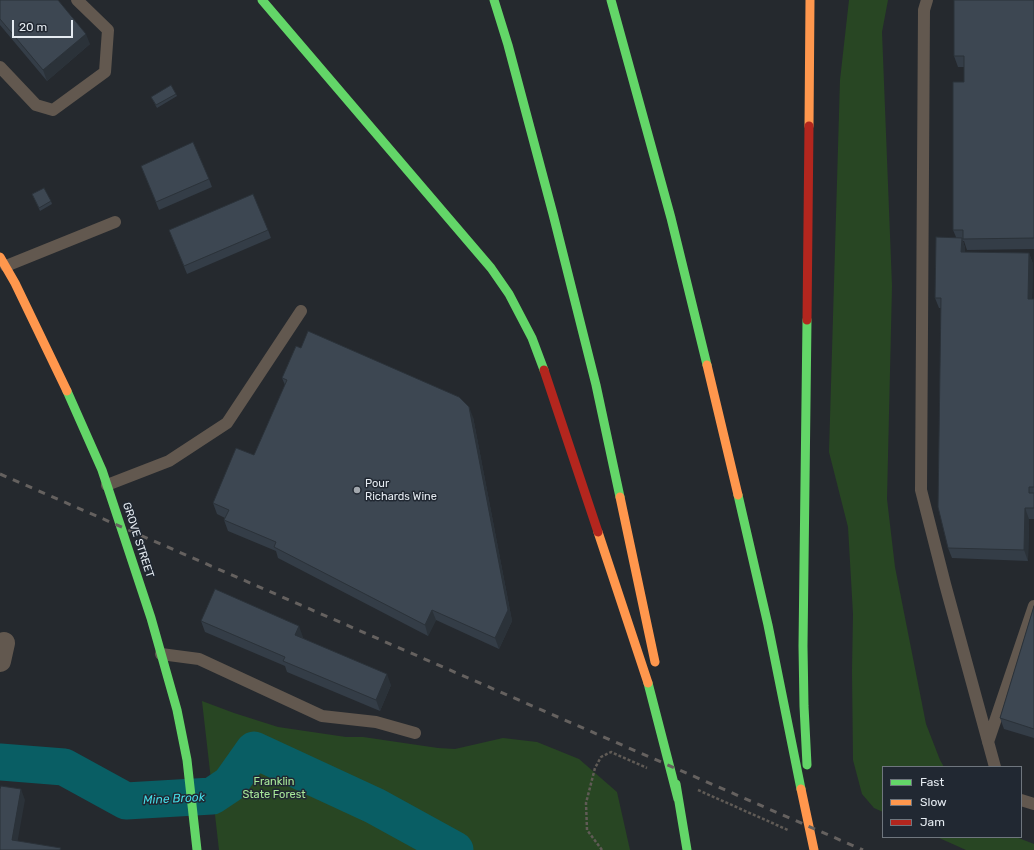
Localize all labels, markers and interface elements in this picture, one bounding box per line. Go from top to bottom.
scale bar [14,12,75,38]
text: 20 m [19,20,47,34]
place label: Pour Richards Wine [365,477,437,503]
marker: Pour Richards Wine [352,485,362,495]
street label: GROVE STREET [120,501,156,579]
legend [882,766,1022,838]
park label: Franklin State Forest [242,775,306,801]
text: Fast [920,775,944,789]
water label: Mine Brook [143,790,205,808]
text: Slow [920,795,947,809]
text: Jam [920,815,945,829]

